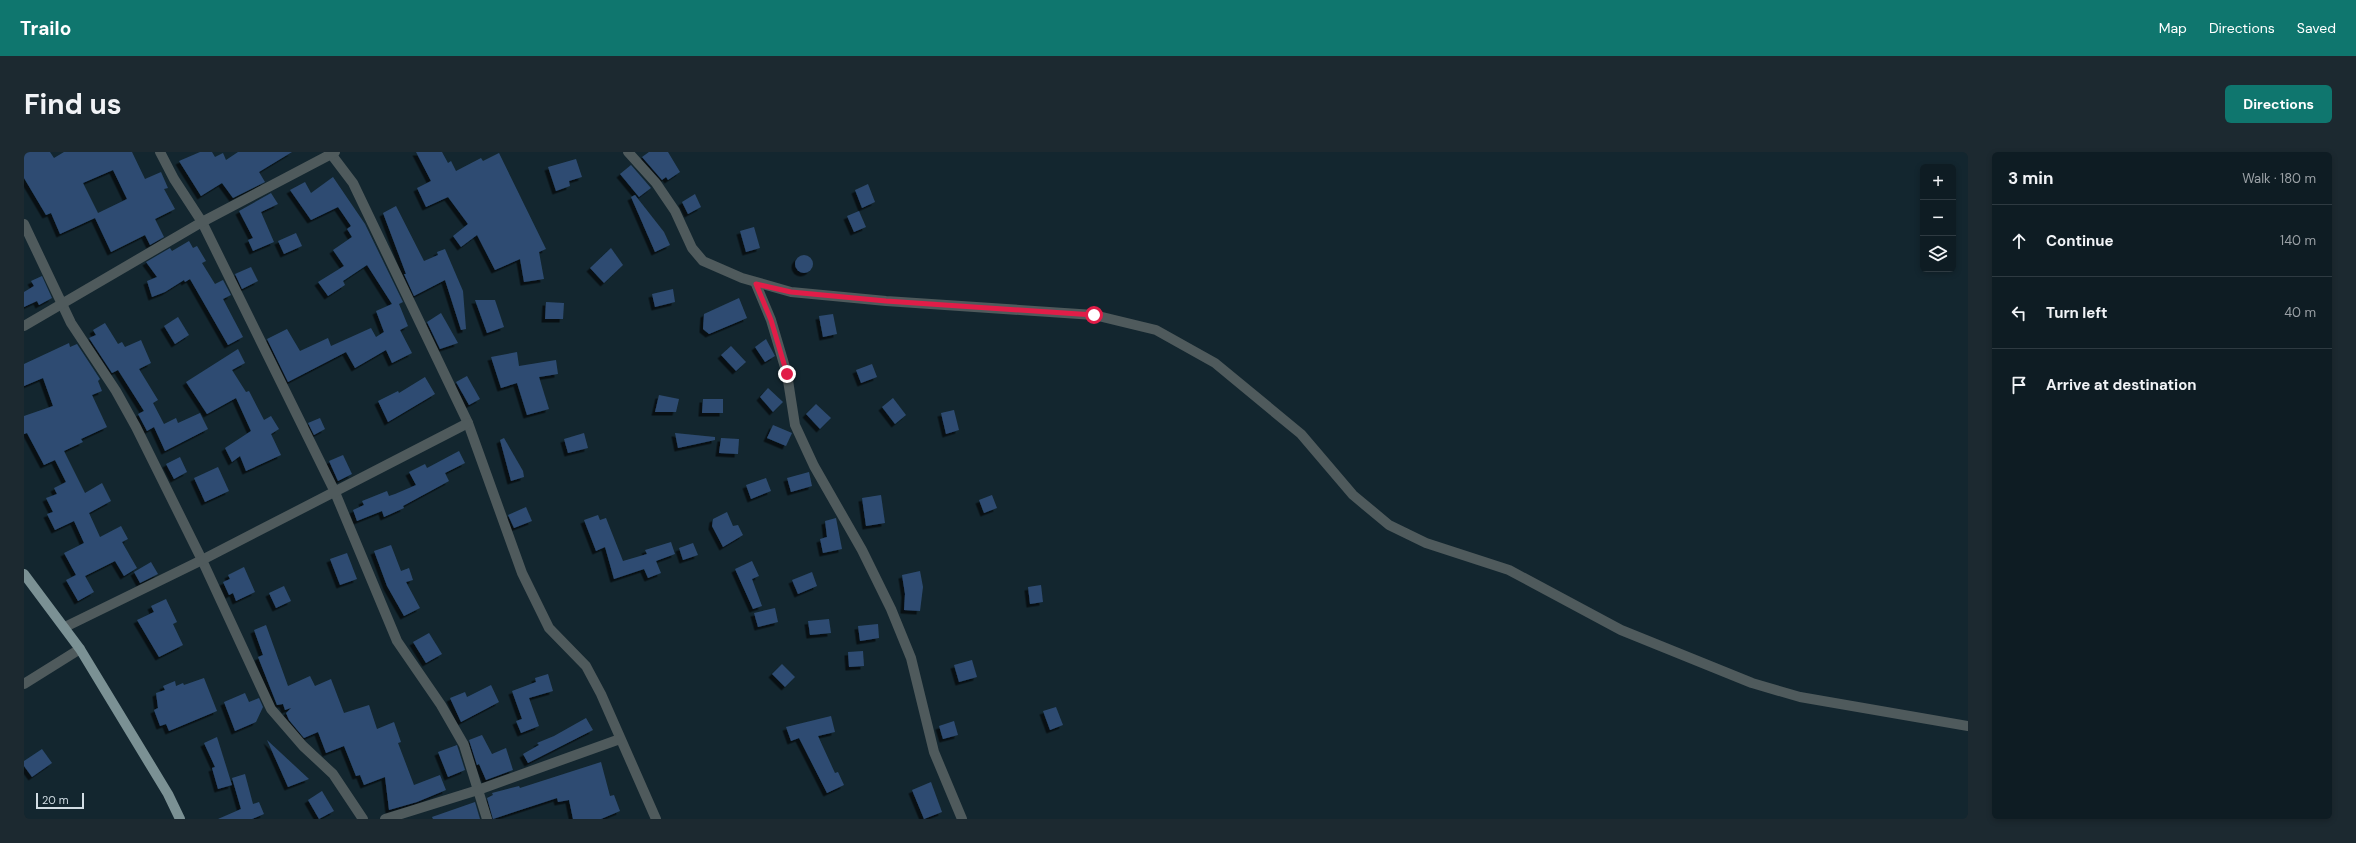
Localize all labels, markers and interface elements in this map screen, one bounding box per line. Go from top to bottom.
text: Trailo [20,16,71,41]
text: Map [2159,19,2187,37]
text: Directions [2209,19,2275,37]
text: Saved [2297,19,2336,37]
button: Directions [2225,85,2332,123]
text: Find us [24,86,122,123]
map controls [1920,164,1956,272]
button: + [1920,164,1956,200]
text: 3 min [2008,167,2053,189]
text: Walk · 180 m [2242,170,2316,187]
button: − [1920,200,1956,236]
icon: ahead [2008,230,2030,252]
text: Continue [2046,231,2114,251]
text: 140 m [2280,232,2316,249]
button: layers [1920,236,1956,272]
icon: left [2008,302,2030,324]
text: Turn left [2046,303,2107,323]
text: 40 m [2284,304,2316,321]
route start [1085,306,1103,324]
route end [778,365,796,383]
icon: arrive [2008,374,2030,396]
text: Arrive at destination [2046,375,2197,395]
scale bar [36,791,84,810]
text: 20 m [42,793,68,807]

